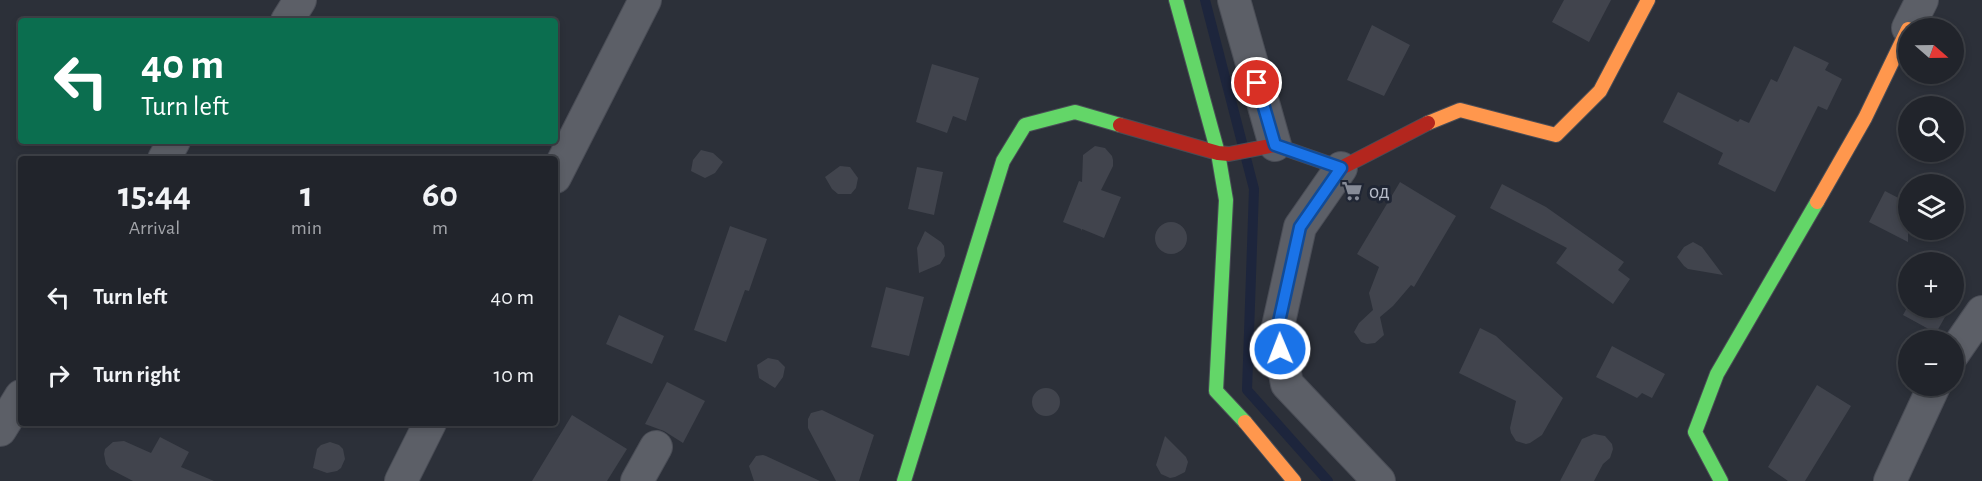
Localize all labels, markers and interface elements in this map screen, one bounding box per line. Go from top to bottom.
north arrow [1898,18,1964,84]
map controls [1898,18,1964,396]
icon: left [42,42,120,120]
text: 40 m [141,44,224,86]
pin [1231,57,1282,108]
icon: arrive [1240,66,1273,99]
text: Turn left [141,93,229,120]
button: search [1898,96,1964,162]
button: layers [1898,174,1964,240]
text: 15:44 [118,177,191,213]
text: 1 [300,177,313,213]
text: 60 [422,177,458,213]
supermarket icon: од [1340,179,1364,203]
place label: од [1369,181,1390,202]
text: Arrival [129,218,180,238]
text: min [291,218,322,238]
text: m [432,218,448,238]
button: + [1898,252,1964,318]
icon: left [42,281,75,314]
text: Turn left [93,286,167,308]
text: 40 m [491,286,534,308]
position arrow [1248,317,1312,381]
button: − [1898,330,1964,396]
icon: right [42,359,75,392]
text: Turn right [93,364,180,386]
text: 10 m [494,364,534,386]

